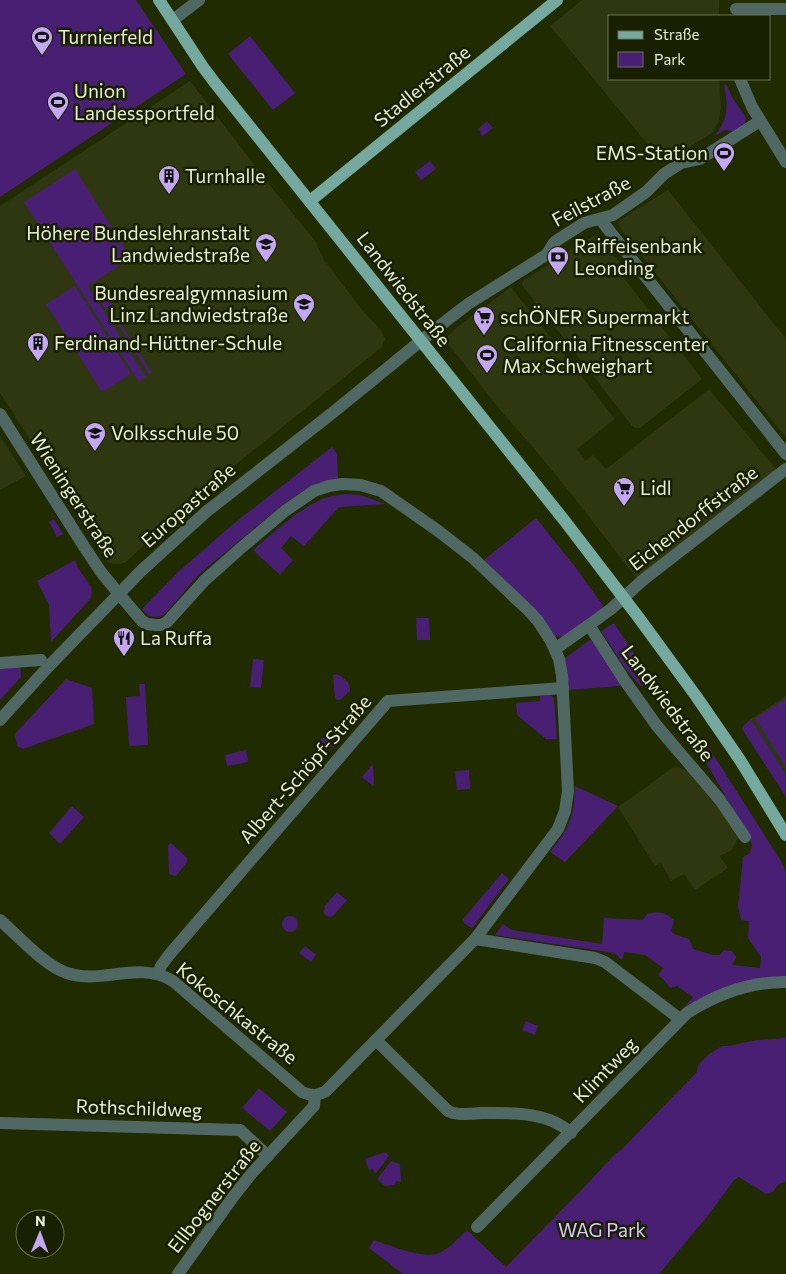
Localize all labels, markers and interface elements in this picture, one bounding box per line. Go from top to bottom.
legend [608,15,771,80]
sports icon: Turnierfeld [30,25,54,56]
place label: Turnierfeld [58,25,153,48]
text: Straße [654,25,700,43]
street label: Stadlerstraße [369,40,474,131]
text: Park [654,50,685,68]
place label: Union Landessportfeld [74,79,215,124]
sports icon: Union Landessportfeld [46,90,70,121]
place label: EMS-Station [596,141,708,164]
sports icon: EMS-Station [712,141,736,172]
building icon: Turnhalle [157,164,181,195]
place label: Turnhalle [185,164,265,187]
street label: Feilstraße [548,170,634,231]
place label: Höhere Bundeslehranstalt Landwiedstraße [26,221,250,266]
street label: Landwiedstraße [353,227,456,351]
school or university icon: Höhere Bundeslehranstalt Landwiedstraße [254,232,278,263]
place label: Raiffeisenbank Leonding [574,234,702,279]
bank icon: Raiffeisenbank Leonding [546,245,570,276]
place label: Bundesrealgymnasium Linz Landwiedstraße [94,281,288,326]
school or university icon: Bundesrealgymnasium Linz Landwiedstraße [292,292,316,323]
supermarket icon: schÖNER Supermarkt [472,305,496,336]
place label: schÖNER Supermarkt [500,305,689,328]
building icon: Ferdinand-Hüttner-Schule [26,331,50,362]
place label: Ferdinand-Hüttner-Schule [54,331,282,354]
place label: California Fitnesscenter Max Schweighart [503,332,709,377]
sports icon: California Fitnesscenter Max Schweighart [475,343,499,374]
school or university icon: Volksschule 50 [83,421,107,452]
place label: Volksschule 50 [111,421,239,444]
street label: Wieningerstraße [26,428,123,561]
street label: Europastraße [136,458,239,552]
street label: Eichendorffstraße [624,460,762,575]
supermarket icon: Lidl [612,476,636,507]
place label: Lidl [640,476,672,499]
restaurant icon: La Ruffa [112,626,136,657]
place label: La Ruffa [140,626,212,649]
street label: Landwiedstraße [617,640,719,765]
street label: Albert-Schöpf-Straße [234,690,375,848]
street label: Kokoschkastraße [172,957,302,1068]
street label: Klimtweg [568,1032,641,1107]
street label: Rothschildweg [75,1094,203,1121]
street label: Ellbognerstraße [162,1135,265,1257]
north arrow [15,1209,65,1259]
text: N [35,1212,46,1229]
park label: WAG Park [558,1218,646,1241]

